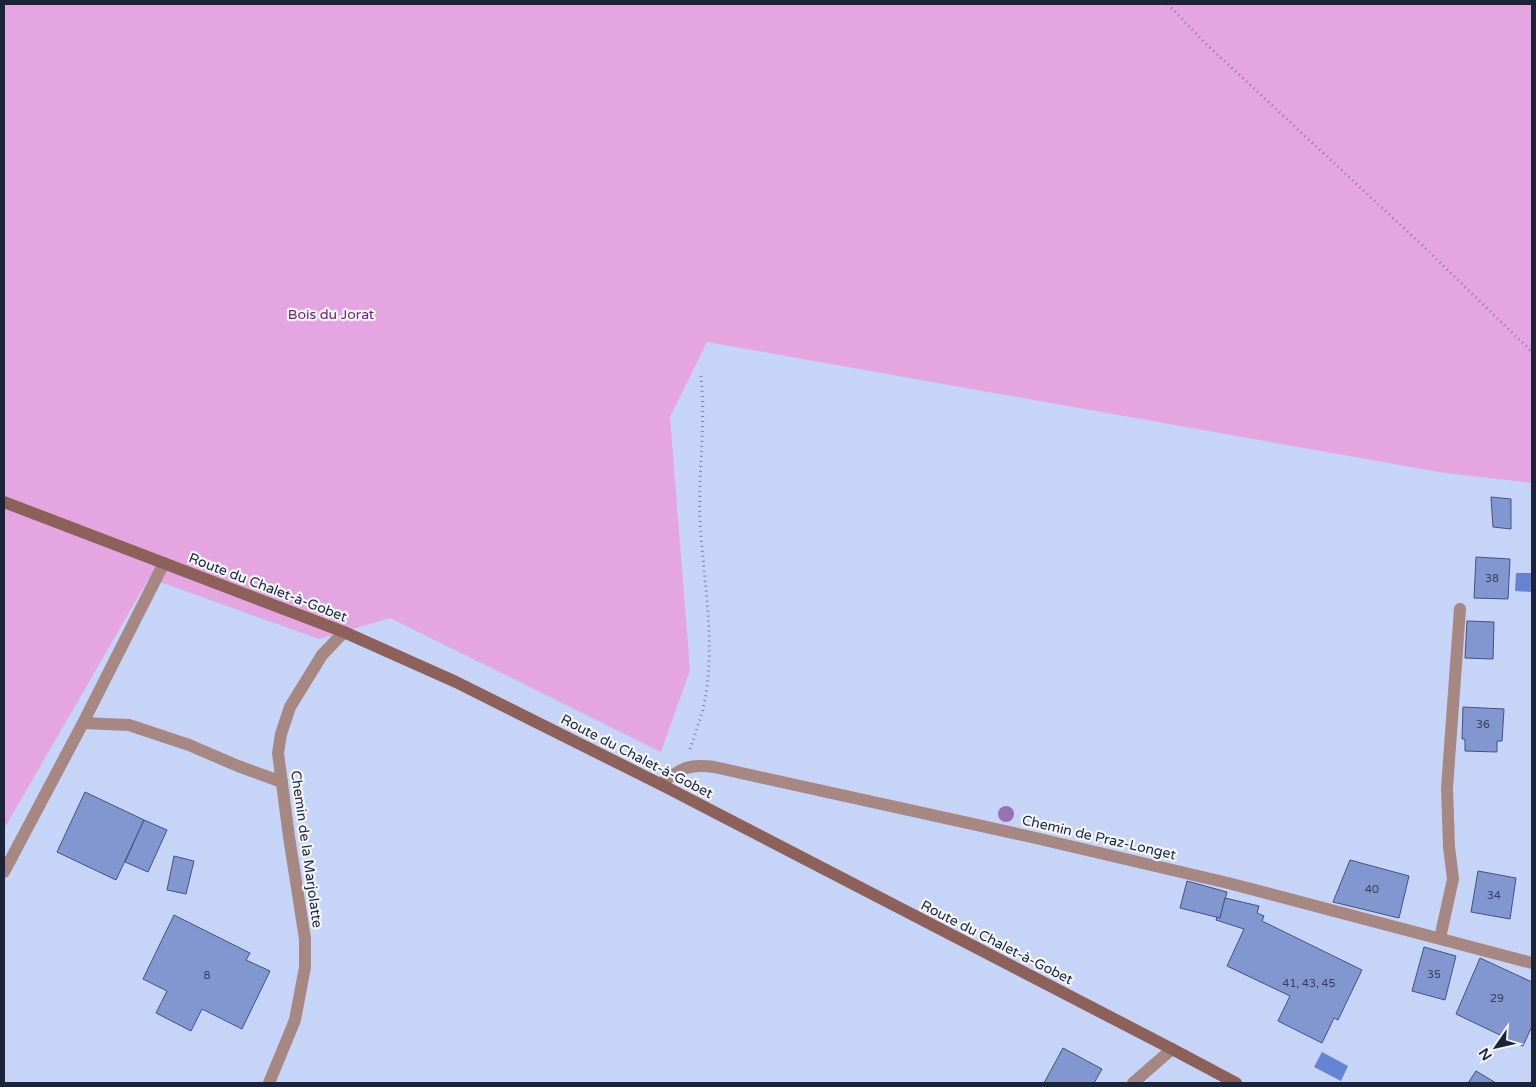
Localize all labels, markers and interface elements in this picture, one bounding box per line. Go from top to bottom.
park label: Bois du Jorat [288,306,375,323]
street label: Route du Chalet-à-Gobet [186,549,350,626]
house number: 38 [1485,572,1499,585]
street label: Route du Chalet-à-Gobet [558,711,716,802]
house number: 36 [1476,718,1490,731]
street label: Chemin de la Marjolatte [287,769,326,929]
street label: Chemin de Praz-Longet [1020,811,1178,864]
house number: 40 [1365,883,1379,896]
house number: 34 [1487,889,1501,902]
street label: Route du Chalet-à-Gobet [918,897,1076,988]
house number: 35 [1427,968,1441,981]
house number: 8 [204,969,211,982]
house number: 41, 43, 45 [1283,977,1336,990]
house number: 29 [1490,992,1504,1005]
north arrow [1471,1022,1521,1072]
text: N [1475,1045,1496,1063]

